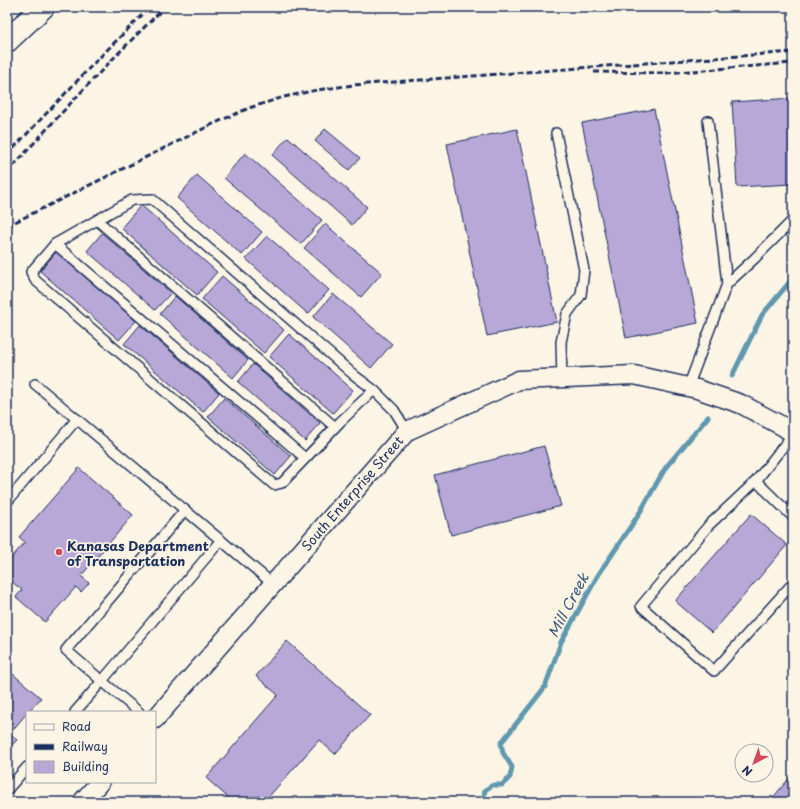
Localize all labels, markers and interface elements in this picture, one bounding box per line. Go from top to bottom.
street label: South Enterprise Street [297,431,407,555]
place label: Kanasas Department of Transportation [67,536,209,570]
marker: Kanasas Department of Transportation [54,547,64,557]
water label: Mill Creek [542,568,594,641]
legend [26,711,156,783]
text: Road [62,717,91,735]
text: Railway [62,737,108,755]
north arrow [734,743,774,783]
text: Building [62,757,109,775]
text: N [738,761,756,780]

